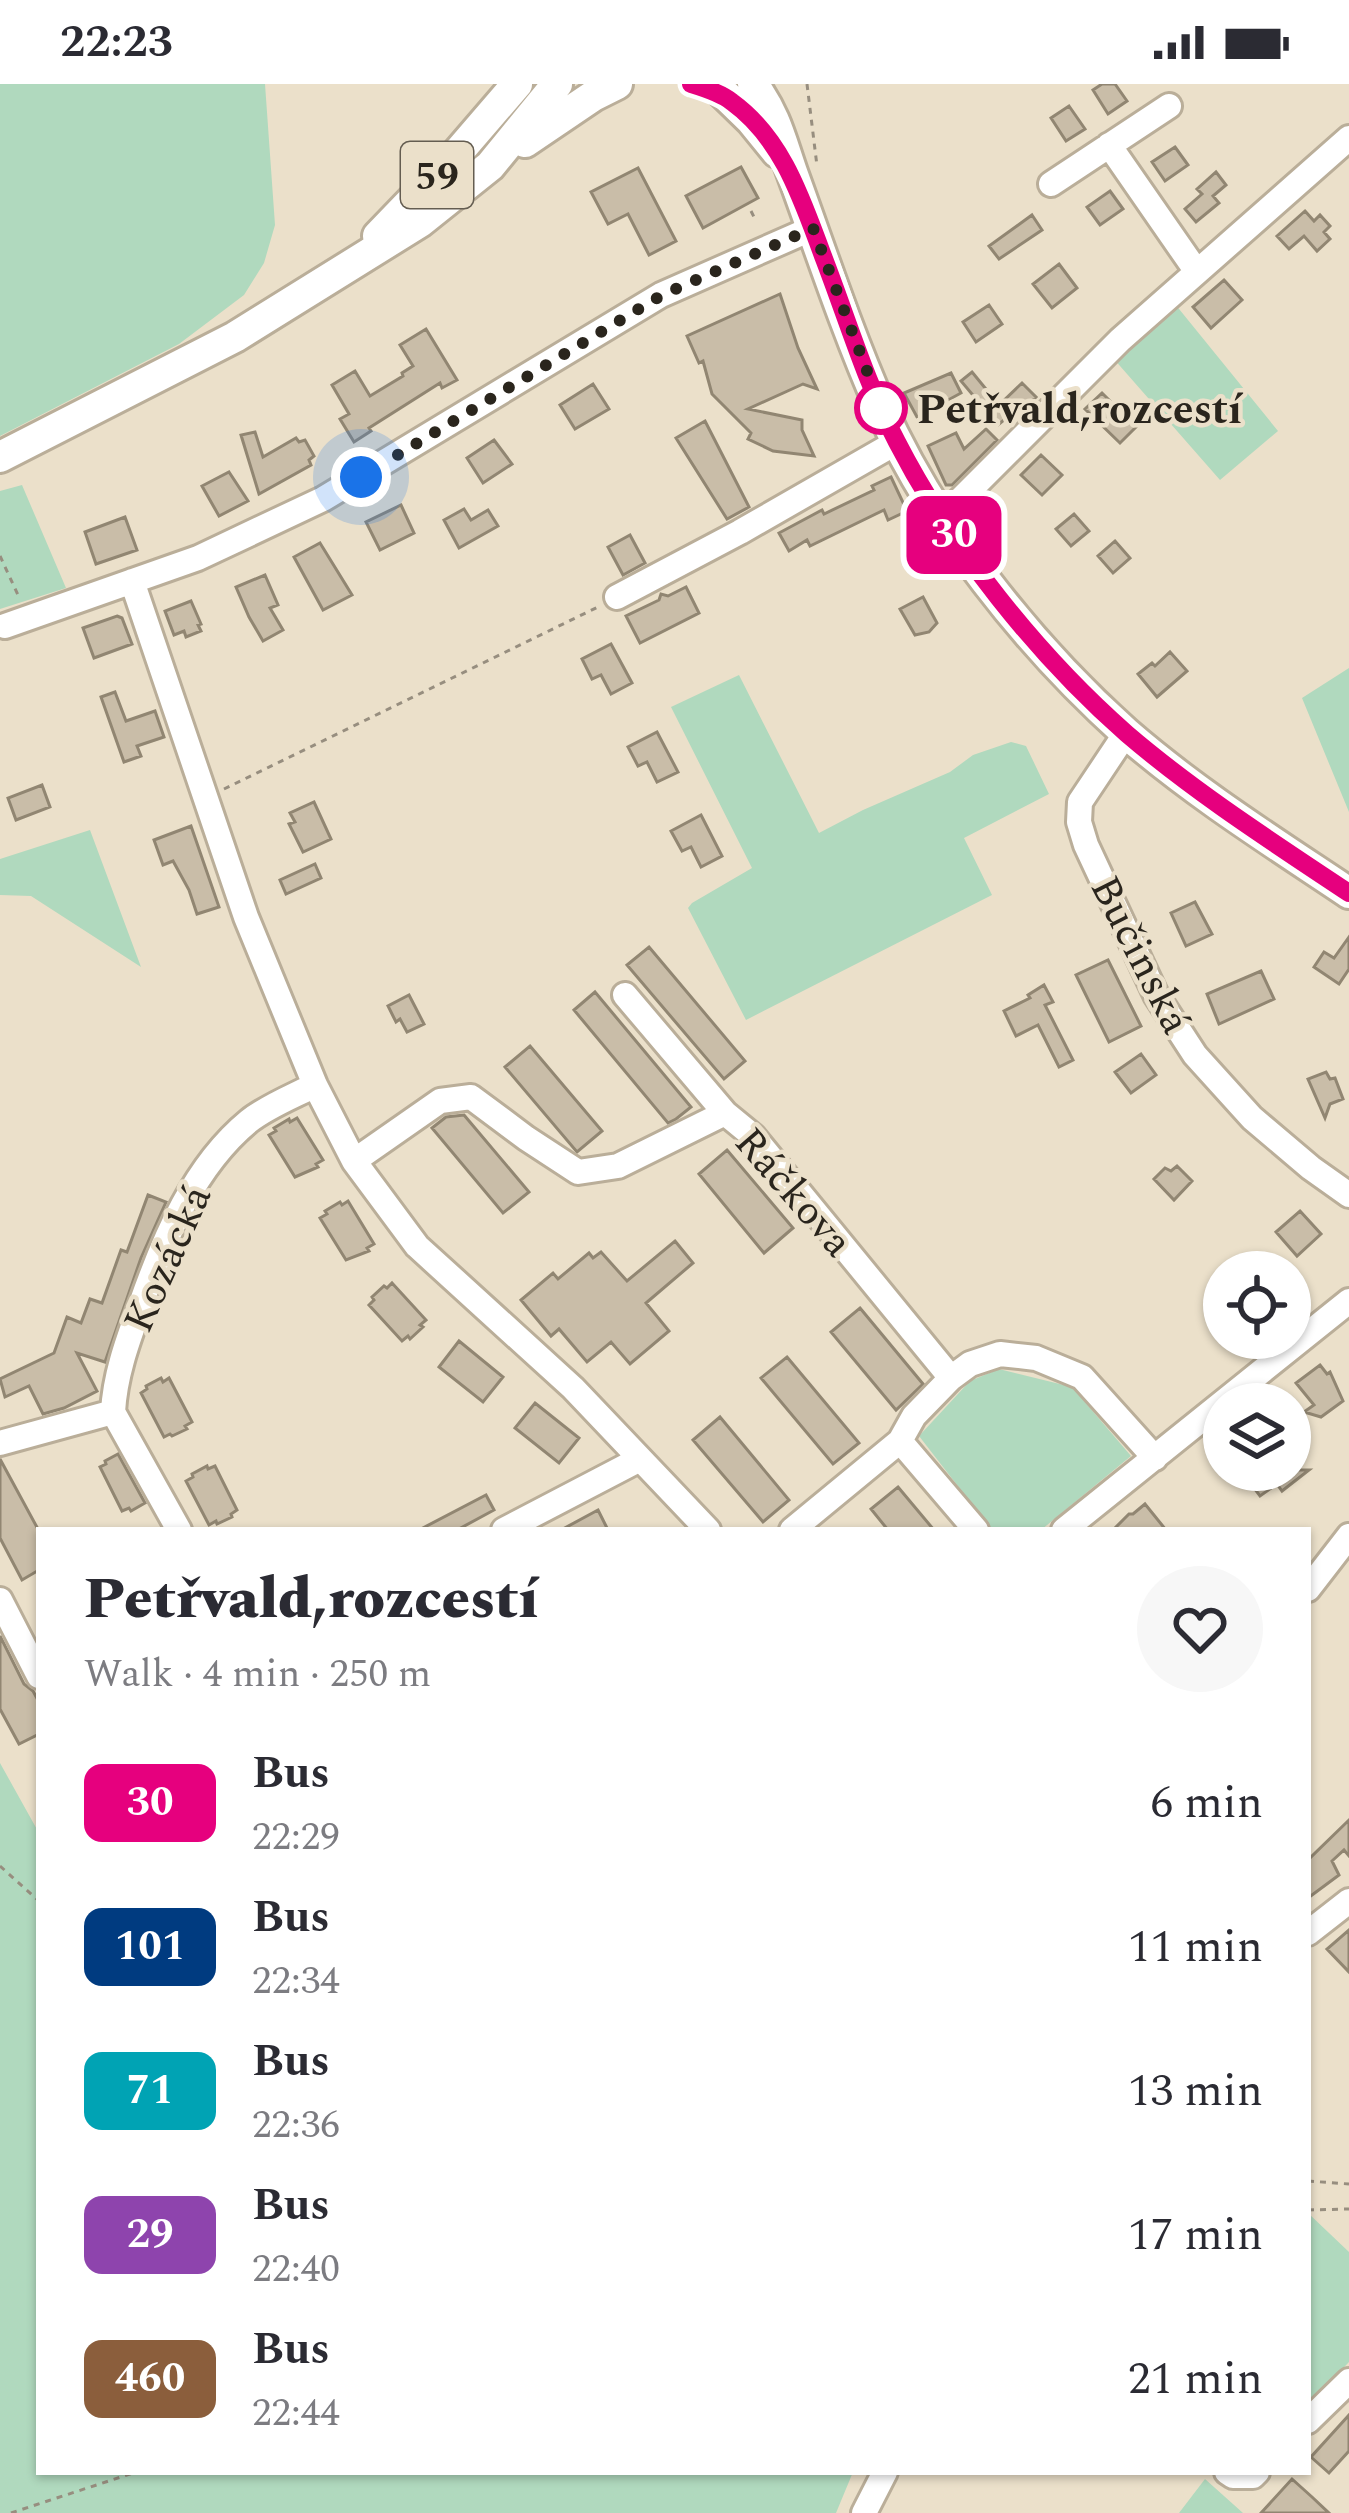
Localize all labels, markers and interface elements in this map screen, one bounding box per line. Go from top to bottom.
text: 22:23 [60,8,173,77]
road number: 59 [401,142,473,208]
place label: Petřvald,rozcestí [917,379,1244,442]
marker: Petřvald,rozcestí [856,383,906,433]
your location [331,447,391,507]
line badge: 30 [900,496,1008,574]
text: 30 [930,503,978,566]
street label: Bučinská [1073,865,1207,1046]
street label: Ráčkova [719,1114,868,1272]
street label: Kozácká [108,1175,229,1343]
map controls [1203,1251,1311,1491]
button: locate [1203,1251,1311,1359]
button: layers [1203,1383,1311,1491]
text: Petřvald,rozcestí [84,1557,538,1643]
button: heart [1137,1566,1263,1692]
text: Walk · 4 min · 250 m [84,1645,431,1704]
text: Bus [252,1739,330,1808]
text: 6 min [1150,1769,1263,1838]
text: 30 [126,1771,174,1834]
text: 22:29 [252,1808,340,1867]
text: Bus [252,1883,330,1952]
text: 11 min [1128,1913,1263,1982]
text: 101 [115,1915,185,1978]
text: 22:34 [252,1952,340,2011]
text: Bus [252,2027,330,2096]
text: 13 min [1128,2057,1263,2126]
text: 71 [126,2059,174,2122]
text: 22:36 [252,2096,340,2155]
text: Bus [252,2171,330,2240]
text: 17 min [1128,2201,1263,2270]
text: 29 [126,2203,174,2266]
text: 22:40 [252,2240,340,2299]
text: Bus [252,2315,330,2384]
text: 21 min [1128,2345,1263,2414]
text: 460 [115,2347,185,2410]
text: 22:44 [252,2384,340,2443]

